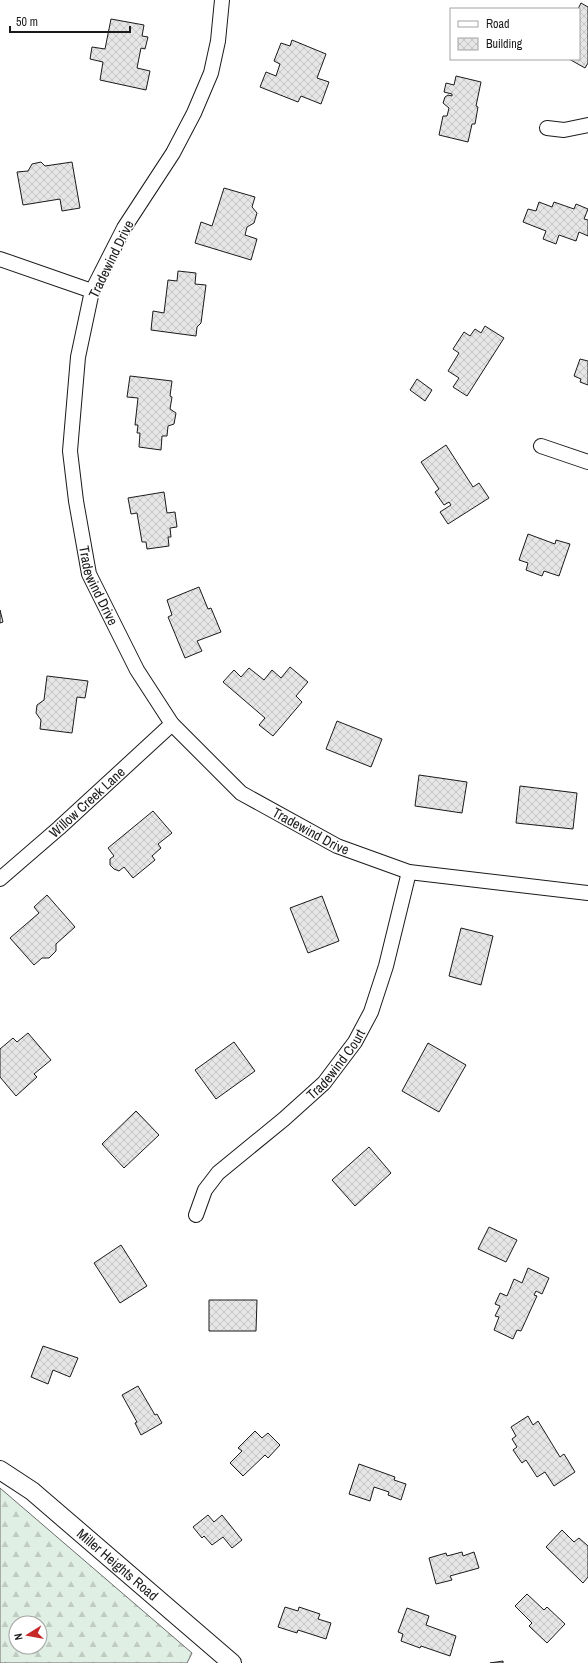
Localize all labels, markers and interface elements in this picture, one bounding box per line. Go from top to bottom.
scale bar [10,8,130,34]
legend [450,8,580,60]
text: 50 m [16,14,38,30]
text: Road [486,16,510,32]
text: Building [486,36,523,52]
street label: Tradewind Drive [84,217,138,301]
street label: Tradewind Drive [75,544,122,628]
street label: Willow Creek Lane [45,763,129,841]
street label: Tradewind Drive [269,803,352,859]
street label: Tradewind Court [303,1026,369,1104]
street label: Miller Heights Road [73,1525,162,1604]
north arrow [8,1615,48,1655]
text: N [11,1632,26,1641]

